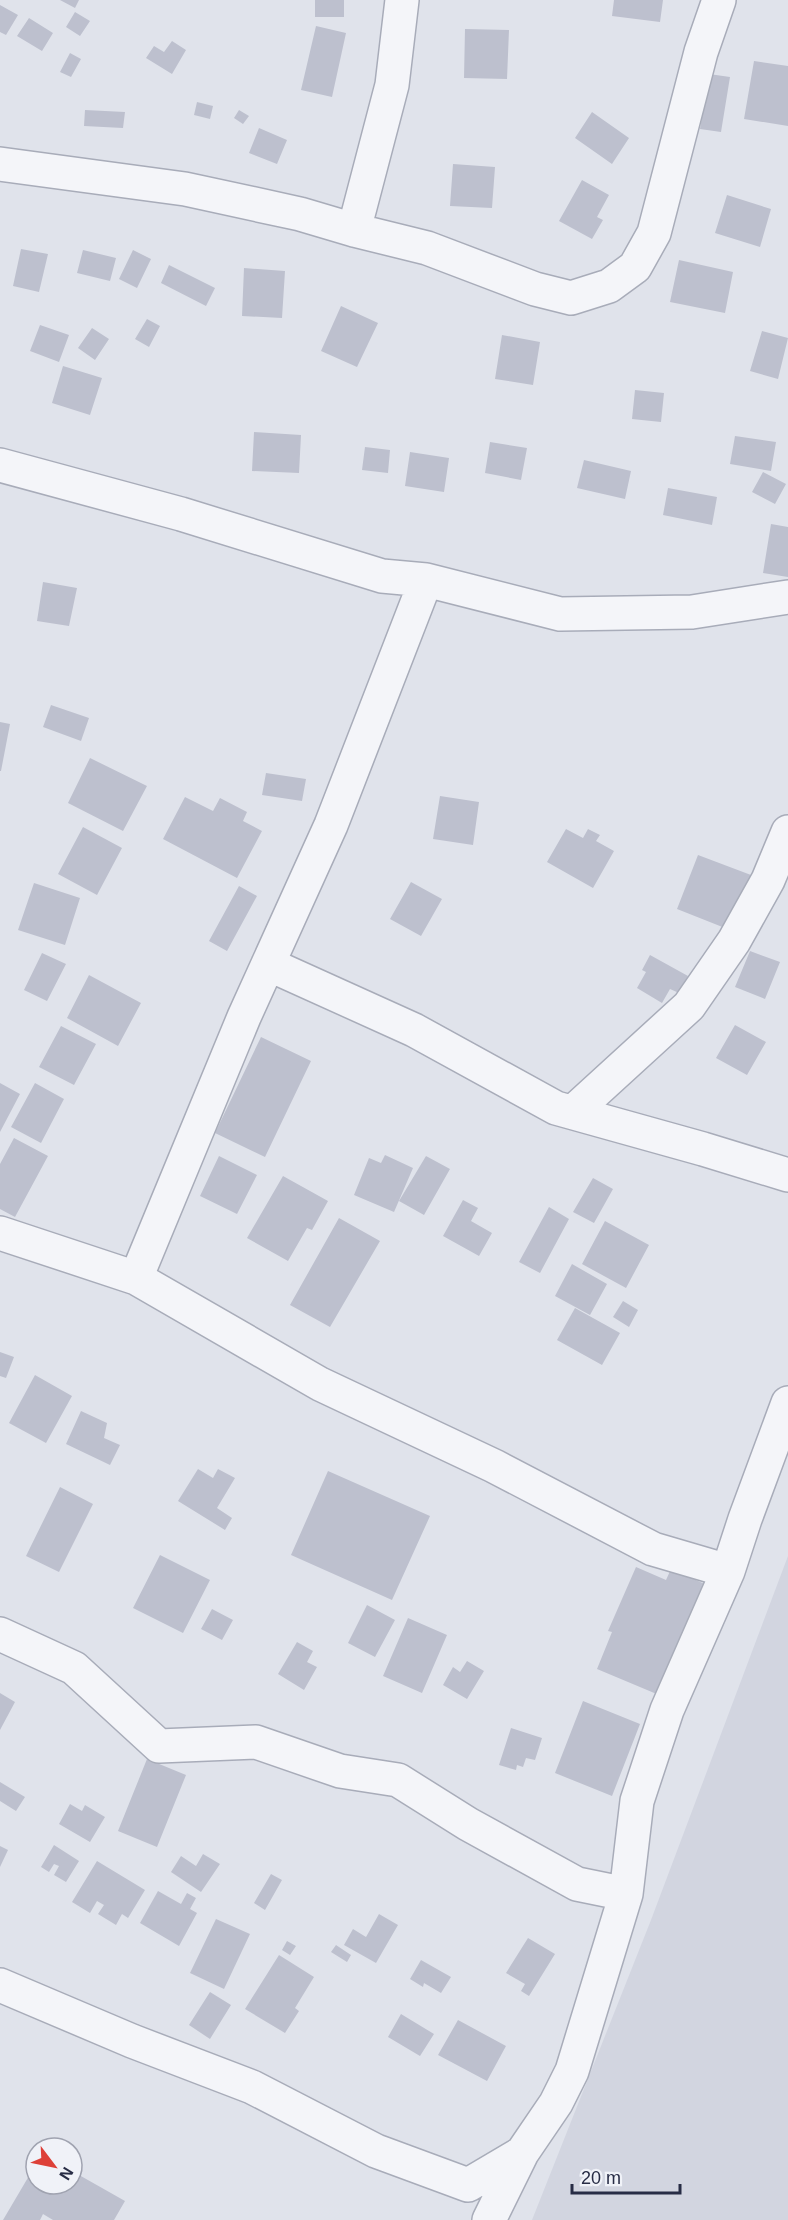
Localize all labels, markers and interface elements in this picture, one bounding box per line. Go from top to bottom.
north arrow [24,2136,84,2196]
scale bar [572,2157,680,2195]
text: N [56,2164,77,2183]
text: 20 m [581,2168,621,2188]

